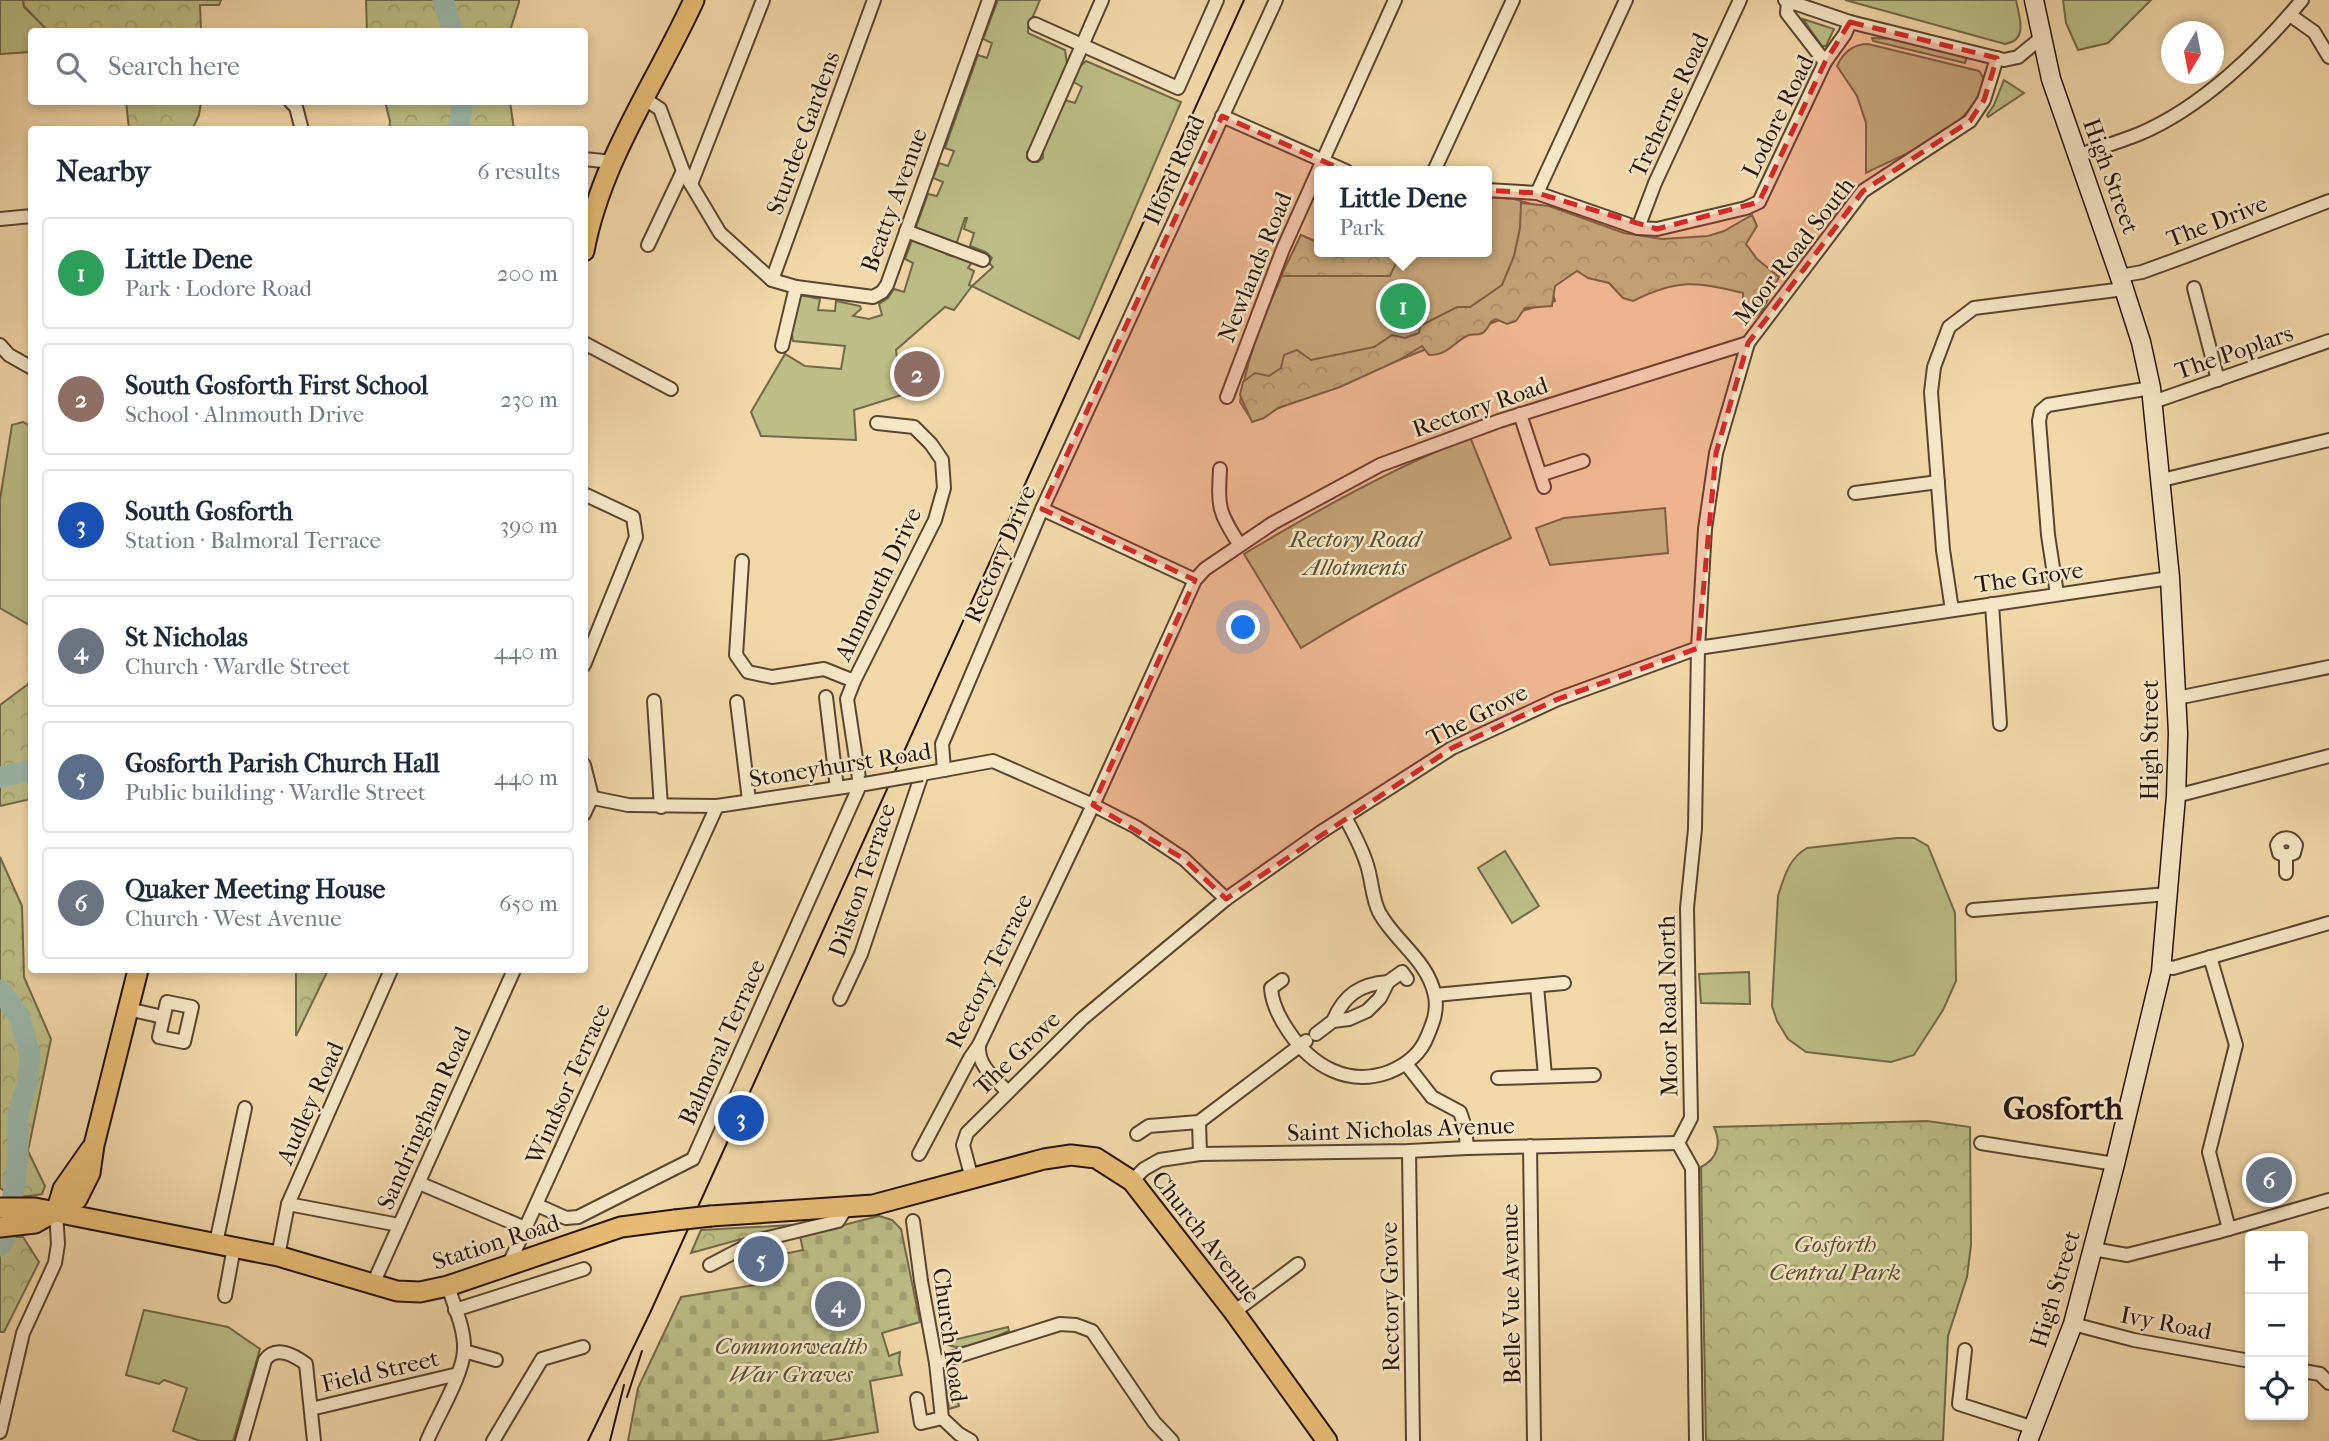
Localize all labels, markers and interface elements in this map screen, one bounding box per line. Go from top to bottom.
north arrow [2161,21,2224,84]
search box [28,28,588,105]
street label: Treherne Road [1623,28,1715,182]
street label: Sturdee Gardens [760,47,846,219]
icon: search [52,48,90,86]
street label: Lodore Road [1736,50,1820,182]
text: Search here [108,51,240,82]
street label: Ilford Road [1137,110,1211,229]
street label: High Street [2077,114,2145,238]
street label: Beatty Avenue [855,124,933,276]
text: Nearby [56,154,151,189]
text: 6 results [477,158,560,185]
popup [1314,166,1492,257]
street label: Moor Road South [1728,171,1861,330]
text: Little Dene [1339,183,1467,214]
street label: Newlands Road [1212,187,1298,346]
street label: The Drive [2163,189,2271,253]
text: Park [1339,214,1385,241]
text: Little Dene [125,244,253,275]
text: 1 [77,260,85,287]
text: 200 m [497,260,558,287]
text: Park · Lodore Road [125,275,312,302]
pin: 1 [1380,280,1426,332]
street label: The Poplars [2171,319,2297,385]
pin: 2 [894,348,940,400]
text: South Gosforth First School [125,370,428,401]
street label: Rectory Road [1408,370,1552,443]
text: 2 [75,386,87,413]
text: 230 m [500,386,558,413]
text: School · Alnmouth Drive [125,401,364,428]
street label: Rectory Drive [958,481,1042,627]
text: South Gosforth [125,496,293,527]
street label: Alnmouth Drive [828,503,927,666]
text: 3 [76,512,86,539]
text: 390 m [500,512,558,539]
park label: Rectory Road Allotments [1287,525,1424,581]
text: Station · Balmoral Terrace [125,527,381,554]
street label: The Grove [1973,556,2085,598]
your location [1226,610,1260,644]
text: St Nicholas [125,622,248,653]
text: 4 [74,638,88,665]
text: 440 m [494,638,558,665]
text: Church · Wardle Street [125,653,350,680]
street label: The Grove [1422,678,1532,752]
street label: High Street [2136,679,2164,800]
street label: Stoneyhurst Road [747,737,934,793]
text: Gosforth Parish Church Hall [125,748,440,779]
text: 5 [76,764,86,791]
text: 440 m [494,764,558,791]
text: Public building · Wardle Street [125,779,426,806]
street label: Dilston Terrace [823,799,901,960]
text: Quaker Meeting House [125,874,385,905]
street label: Rectory Terrace [940,889,1039,1053]
text: 6 [75,890,87,917]
text: 650 m [499,890,558,917]
text: Church · West Avenue [125,905,342,932]
street label: Moor Road North [1652,914,1684,1097]
street label: Balmoral Terrace [673,955,771,1129]
street label: Windsor Terrace [519,999,616,1170]
street label: The Grove [968,1005,1066,1101]
street label: Sandringham Road [371,1021,477,1214]
street label: Audley Road [270,1037,350,1170]
district label: Gosforth [2003,1090,2124,1127]
pin: 3 [718,1092,764,1144]
street label: Saint Nicholas Avenue [1287,1111,1516,1147]
pin: 6 [2246,1154,2292,1206]
street label: Church Avenue [1146,1165,1266,1309]
street label: Belle Vue Avenue [1495,1203,1527,1385]
street label: Station Road [429,1208,564,1276]
street label: Rectory Grove [1375,1221,1405,1372]
street label: High Street [2024,1227,2086,1351]
park label: Gosforth Central Park [1769,1230,1901,1286]
map controls [2245,1231,2308,1420]
button: + [2245,1231,2308,1294]
pin: 5 [738,1233,784,1285]
street label: Church Road [927,1266,973,1405]
pin: 4 [815,1278,861,1330]
button: − [2245,1294,2308,1357]
street label: Ivy Road [2118,1300,2215,1346]
park label: Commonwealth War Graves [714,1332,868,1388]
street label: Field Street [319,1344,442,1398]
button: locate [2245,1357,2308,1420]

